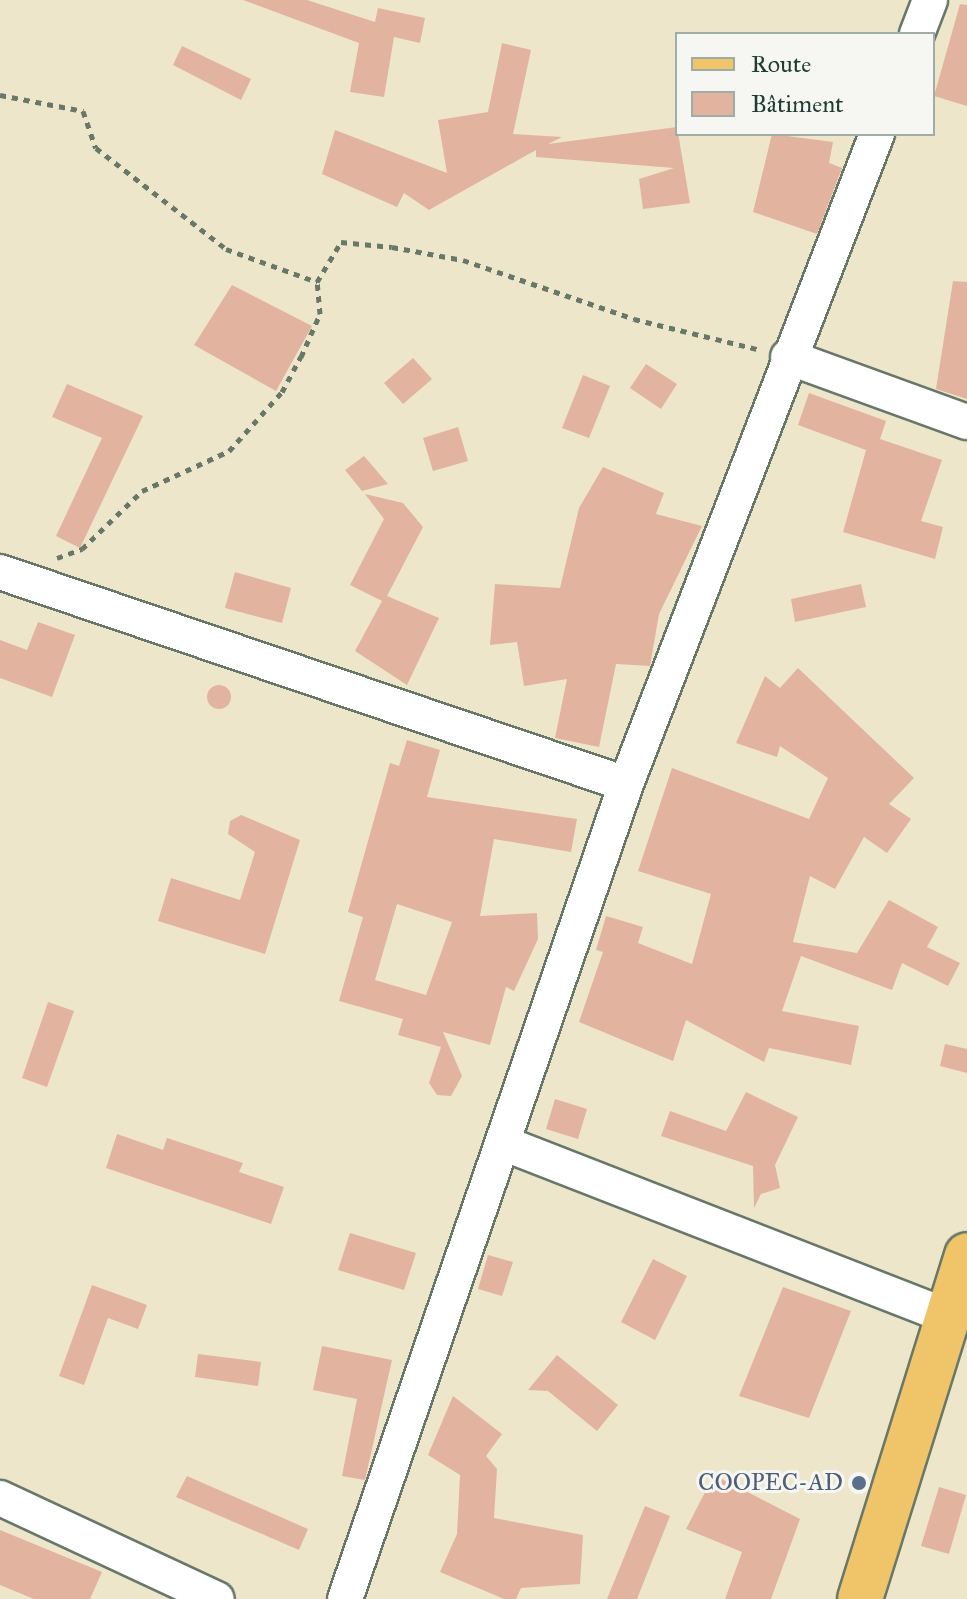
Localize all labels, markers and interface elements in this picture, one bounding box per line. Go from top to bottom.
legend [675,32,935,136]
text: Route [751,49,811,79]
text: Bâtiment [751,89,844,119]
place label: COOPEC-AD [698,1469,843,1497]
marker: COOPEC-AD [850,1474,868,1492]

